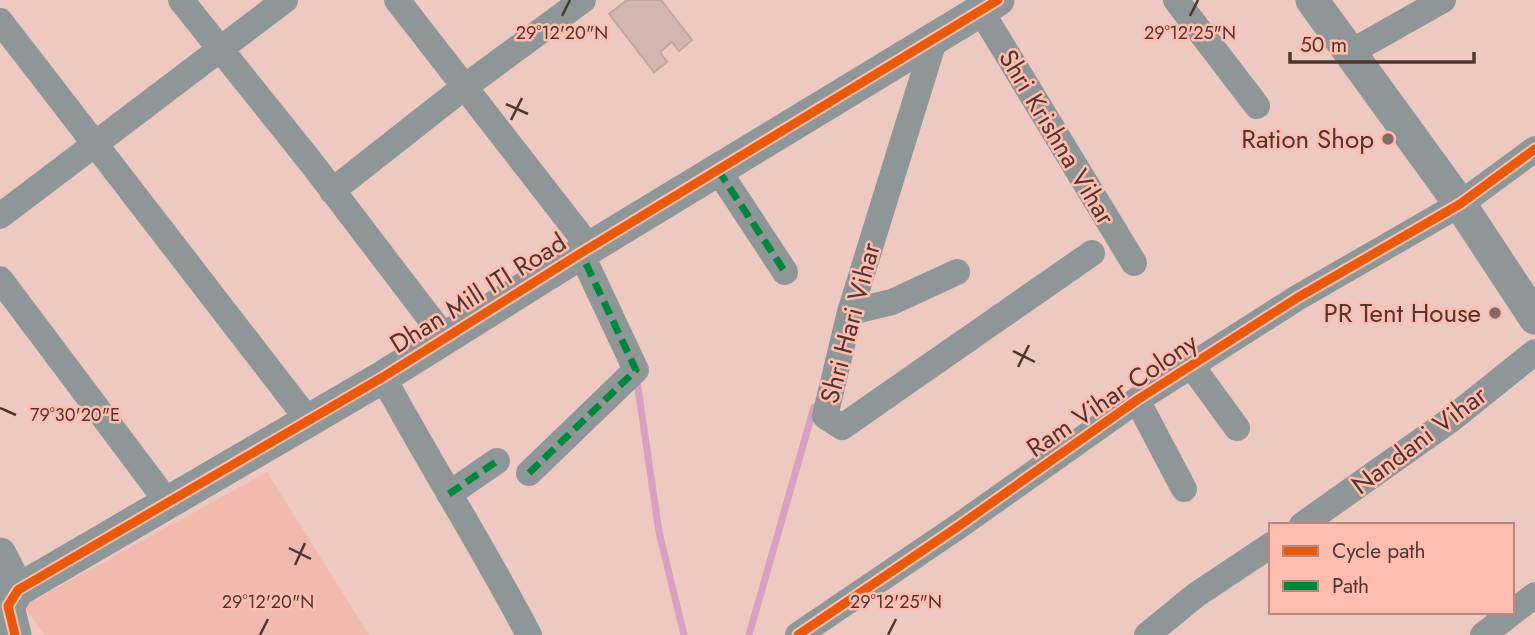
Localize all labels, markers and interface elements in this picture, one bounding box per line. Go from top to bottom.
text: 29°12'20"N [516,20,608,46]
text: 29°12'25"N [1144,20,1236,46]
scale bar [1290,21,1474,65]
text: 50 m [1300,30,1347,60]
street label: Shri Krishna Vihar [990,42,1125,232]
place label: Ration Shop [1241,120,1374,158]
marker: Ration Shop [1380,131,1396,147]
street label: Dhan Mill ITI Road [382,223,574,363]
street label: Shri Hari Vihar [810,238,890,408]
place label: PR Tent House [1324,294,1481,332]
marker: PR Tent House [1487,305,1503,321]
street label: Ram Vihar Colony [1019,323,1206,466]
street label: Nandani Vihar [1343,376,1495,504]
text: 79°30'20"E [30,402,120,428]
legend [1269,523,1514,614]
text: Cycle path [1332,536,1425,566]
text: Path [1332,571,1369,601]
text: 29°12'20"N [222,589,314,615]
text: 29°12'25"N [850,589,942,615]

